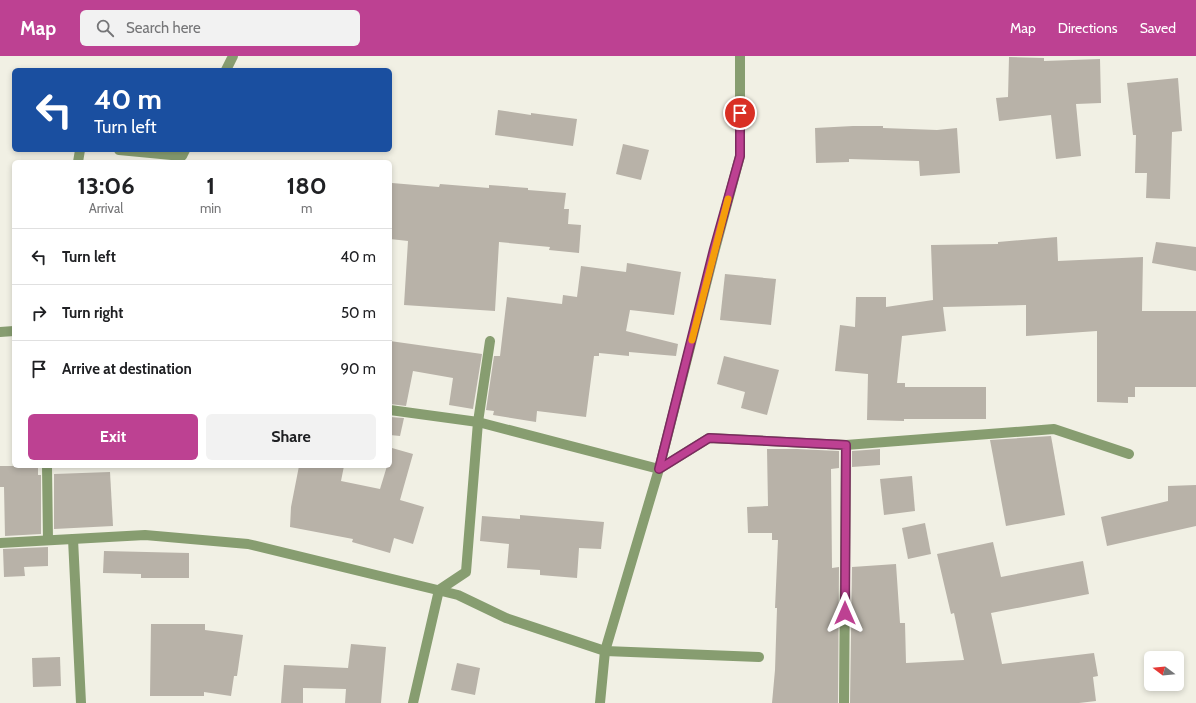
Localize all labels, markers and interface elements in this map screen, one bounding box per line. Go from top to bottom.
search box [80,10,360,46]
text: Map [20,17,56,40]
icon: search [94,17,116,39]
text: Search here [126,19,201,37]
text: Map [1010,19,1036,37]
text: Directions [1058,19,1118,37]
text: Saved [1140,19,1176,37]
text: 40 m [94,82,162,116]
icon: left [28,84,80,136]
pin [723,96,757,130]
icon: arrive [729,102,751,124]
text: Turn left [94,116,157,138]
text: 13:06 [77,171,135,200]
text: 1 [206,171,215,200]
text: 180 [287,171,327,200]
text: Arrival [89,200,123,216]
text: min [200,200,221,216]
text: m [301,200,312,216]
icon: left [28,246,50,268]
text: Turn left [62,248,116,266]
text: 40 m [340,248,376,266]
icon: right [28,302,50,324]
text: Turn right [62,304,123,322]
text: 50 m [341,304,376,322]
icon: arrive [28,358,50,380]
text: Arrive at destination [62,360,192,378]
text: 90 m [340,360,376,378]
button: Exit [28,414,198,460]
button: Share [206,414,376,460]
position arrow [824,592,866,634]
north arrow [1144,651,1184,691]
map controls [1144,651,1184,691]

